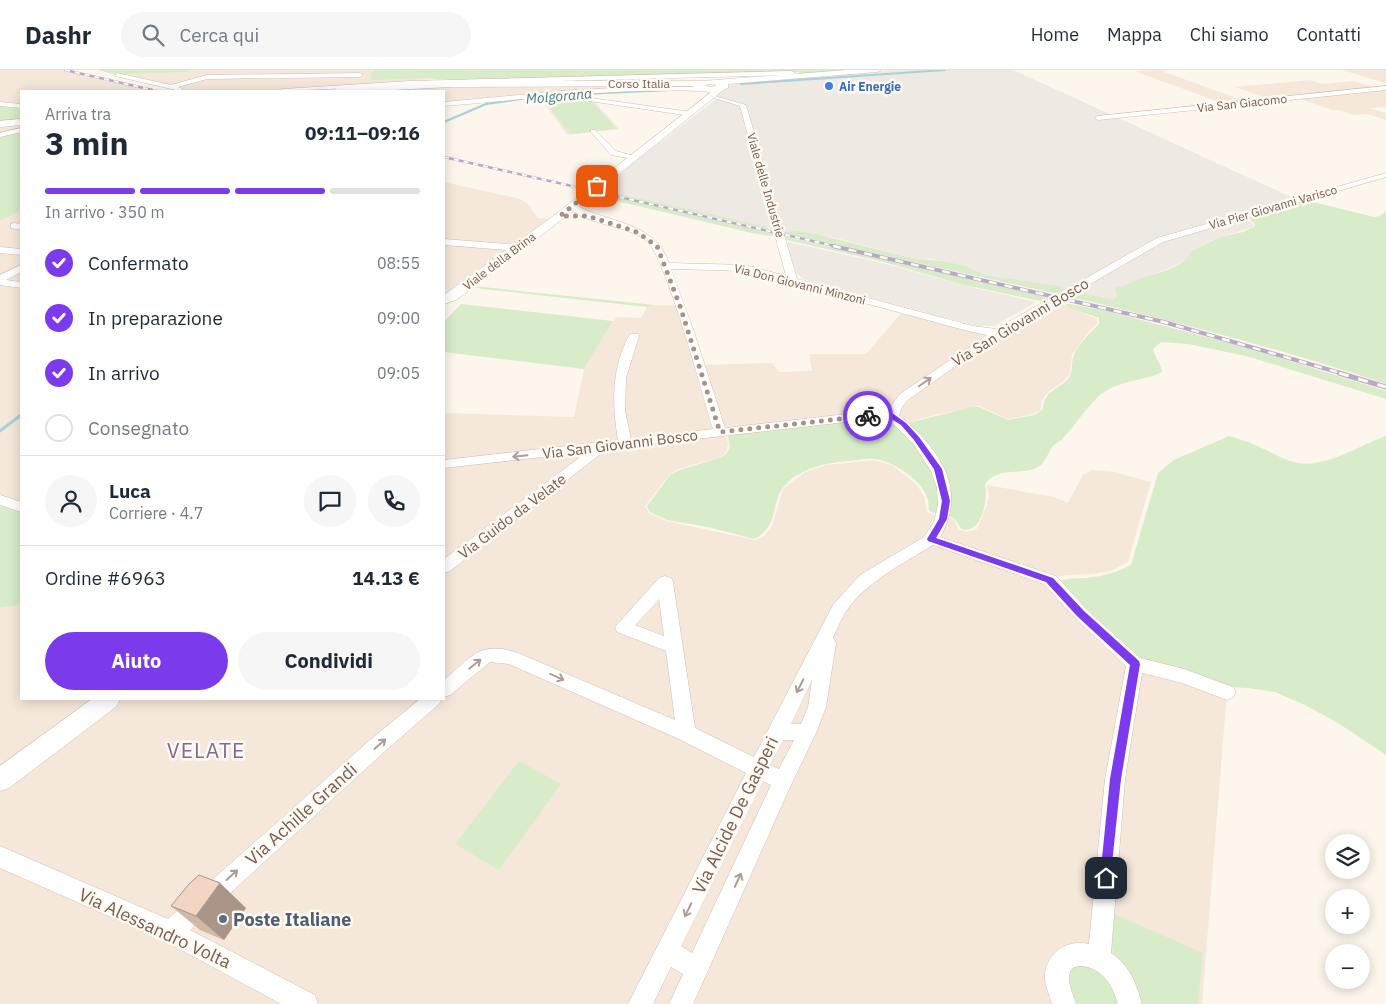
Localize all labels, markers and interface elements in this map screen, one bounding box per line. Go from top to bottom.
search box [121,12,471,57]
text: Dashr [25,19,91,51]
icon: search [139,21,167,49]
text: Cerca qui [179,23,259,47]
text: Home [1031,23,1079,46]
text: Mappa [1107,23,1162,46]
text: Chi siamo [1190,23,1269,46]
text: Contatti [1297,23,1361,46]
street label: Corso Italia [608,76,671,91]
place label: Air Energie [839,79,901,94]
marker: Air Energie [823,80,835,92]
water label: Molgorana [525,84,593,108]
street label: Via San Giacomo [1196,91,1288,115]
text: Arriva tra [45,104,111,124]
text: 09:11–09:16 [305,121,420,145]
text: 3 min [45,122,129,164]
street label: Viale delle Industrie [744,131,788,239]
pin [576,165,618,207]
icon: bag [583,172,611,200]
street label: Via Pier Giovanni Varisco [1207,181,1339,232]
text: In arrivo · 350 m [45,202,165,222]
street label: Viale della Brina [460,228,539,293]
icon: check [45,249,73,277]
text: Confermato [88,251,189,275]
text: 08:55 [377,253,420,273]
street label: Via Don Giovanni Minzoni [733,260,867,308]
street label: Via San Giovanni Bosco [948,274,1092,370]
icon: check [45,304,73,332]
text: In preparazione [88,306,223,330]
text: 09:00 [377,308,420,328]
icon: check [45,359,73,387]
text: In arrivo [88,361,160,385]
text: 09:05 [377,363,420,383]
one-way arrow [918,377,932,387]
courier [843,391,893,441]
icon: bike [854,402,882,430]
text: Consegnato [88,416,189,440]
street label: Via San Giovanni Bosco [541,425,699,463]
one-way arrow [512,451,528,461]
street label: Via Guido da Velate [454,469,570,563]
button: person [45,475,97,527]
button: chat [304,475,356,527]
button: phone [368,475,420,527]
text: Luca [109,479,151,503]
text: Corriere · 4.7 [109,503,203,523]
text: Ordine #6963 [45,566,166,590]
text: 14.13 € [352,566,420,590]
button: Aiuto [45,632,228,690]
button: Condividi [238,632,420,690]
one-way arrow [468,659,481,670]
one-way arrow [549,673,564,683]
one-way arrow [795,678,804,693]
street label: Via Alcide De Gasperi [687,732,783,898]
district label: VELATE [167,736,245,764]
one-way arrow [373,739,386,750]
street label: Via Achille Grandi [240,758,362,870]
map controls [1325,834,1370,989]
button: layers [1325,834,1370,879]
pin [1085,857,1127,899]
icon: home [1092,864,1120,892]
one-way arrow [226,869,239,881]
one-way arrow [733,873,743,888]
street label: Via Alessandro Volta [75,883,235,974]
button: + [1325,889,1370,934]
one-way arrow [683,902,692,917]
place label: Poste Italiane [233,908,351,931]
marker: Poste Italiane [217,913,229,925]
button: − [1325,944,1370,989]

